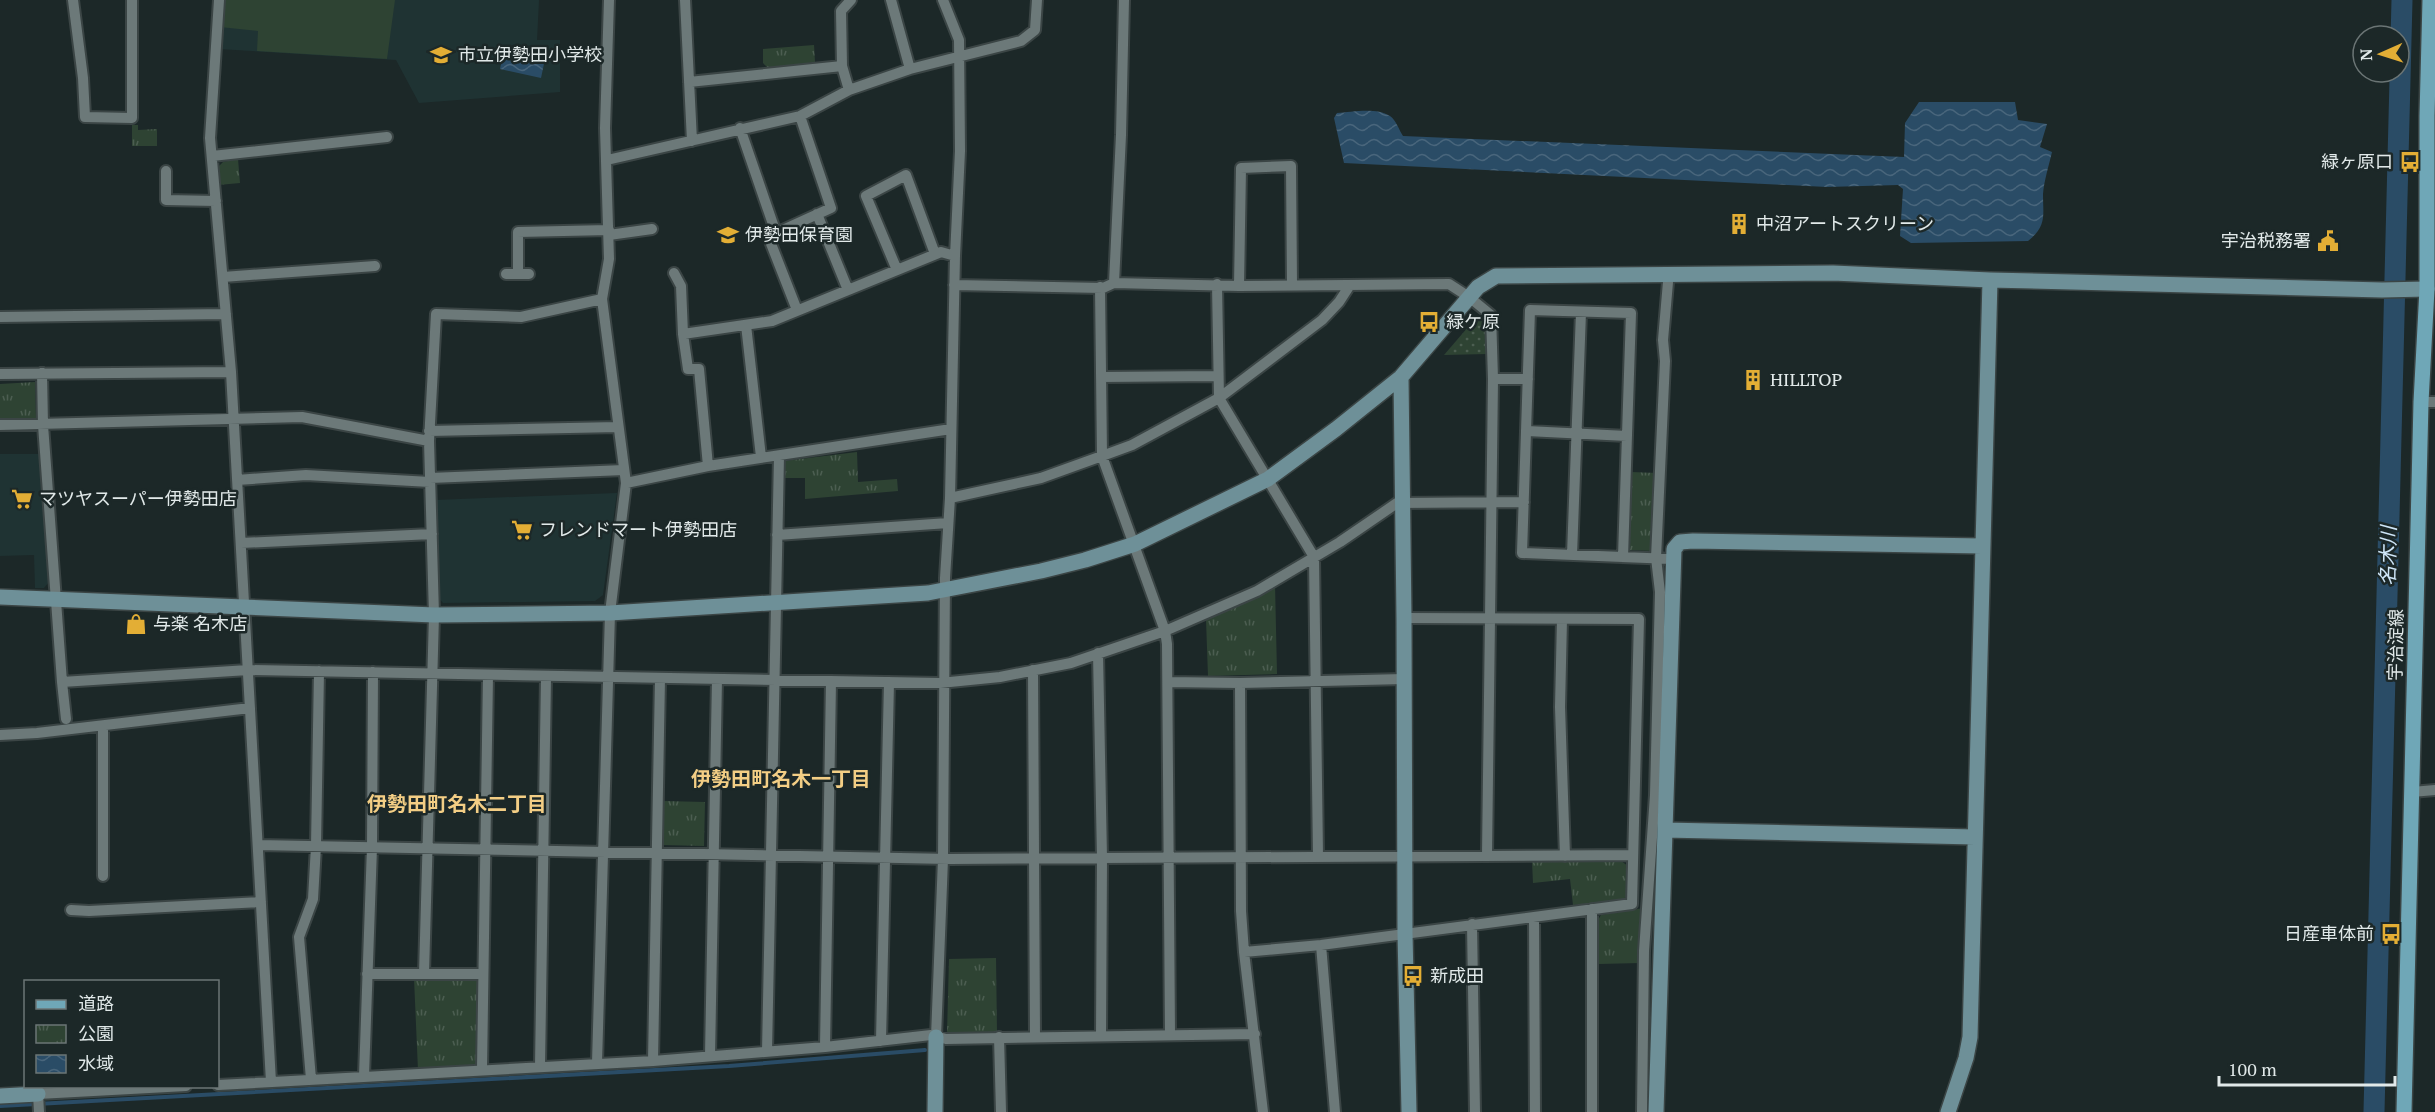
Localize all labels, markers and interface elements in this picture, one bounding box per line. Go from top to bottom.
north arrow [2351,24,2411,84]
place label: 市立伊勢田小学校 [458,42,602,66]
school or university icon: 市立伊勢田小学校 [429,43,453,67]
text: N [2355,48,2377,61]
place label: 緑ヶ原口 [2321,149,2393,173]
bus stop icon: 緑ヶ原口 [2398,150,2422,174]
place label: 中沼アートスクリーン [1756,211,1934,235]
building icon: 中沼アートスクリーン [1727,212,1751,236]
place label: 伊勢田保育園 [745,222,853,246]
school or university icon: 伊勢田保育園 [716,223,740,247]
place label: 宇治税務署 [2221,228,2311,252]
public building icon: 宇治税務署 [2316,229,2340,253]
place label: 緑ケ原 [1446,309,1500,333]
bus stop icon: 緑ケ原 [1417,310,1441,334]
place label: HILLTOP [1770,367,1843,391]
building icon: HILLTOP [1741,368,1765,392]
place label: マツヤスーパー伊勢田店 [39,486,237,510]
supermarket icon: マツヤスーパー伊勢田店 [10,487,34,511]
place label: フレンドマート伊勢田店 [539,517,737,541]
supermarket icon: フレンドマート伊勢田店 [510,518,534,542]
water label: 名木川 [2373,524,2402,586]
street label: 宇治淀線 [2382,609,2408,681]
place label: 与楽 名木店 [153,611,247,635]
shop icon: 与楽 名木店 [124,612,148,636]
district label: 伊勢田町名木一丁目 [691,765,871,792]
district label: 伊勢田町名木二丁目 [367,790,547,817]
place label: 日産車体前 [2284,921,2374,945]
bus stop icon: 日産車体前 [2379,922,2403,946]
place label: 新成田 [1430,963,1484,987]
bus stop icon: 新成田 [1401,964,1425,988]
legend [24,980,219,1088]
text: 道路 [78,991,114,1015]
text: 公園 [78,1021,114,1045]
scale bar [2219,1049,2394,1087]
text: 水域 [78,1051,114,1075]
text: 100 m [2228,1057,2277,1081]

